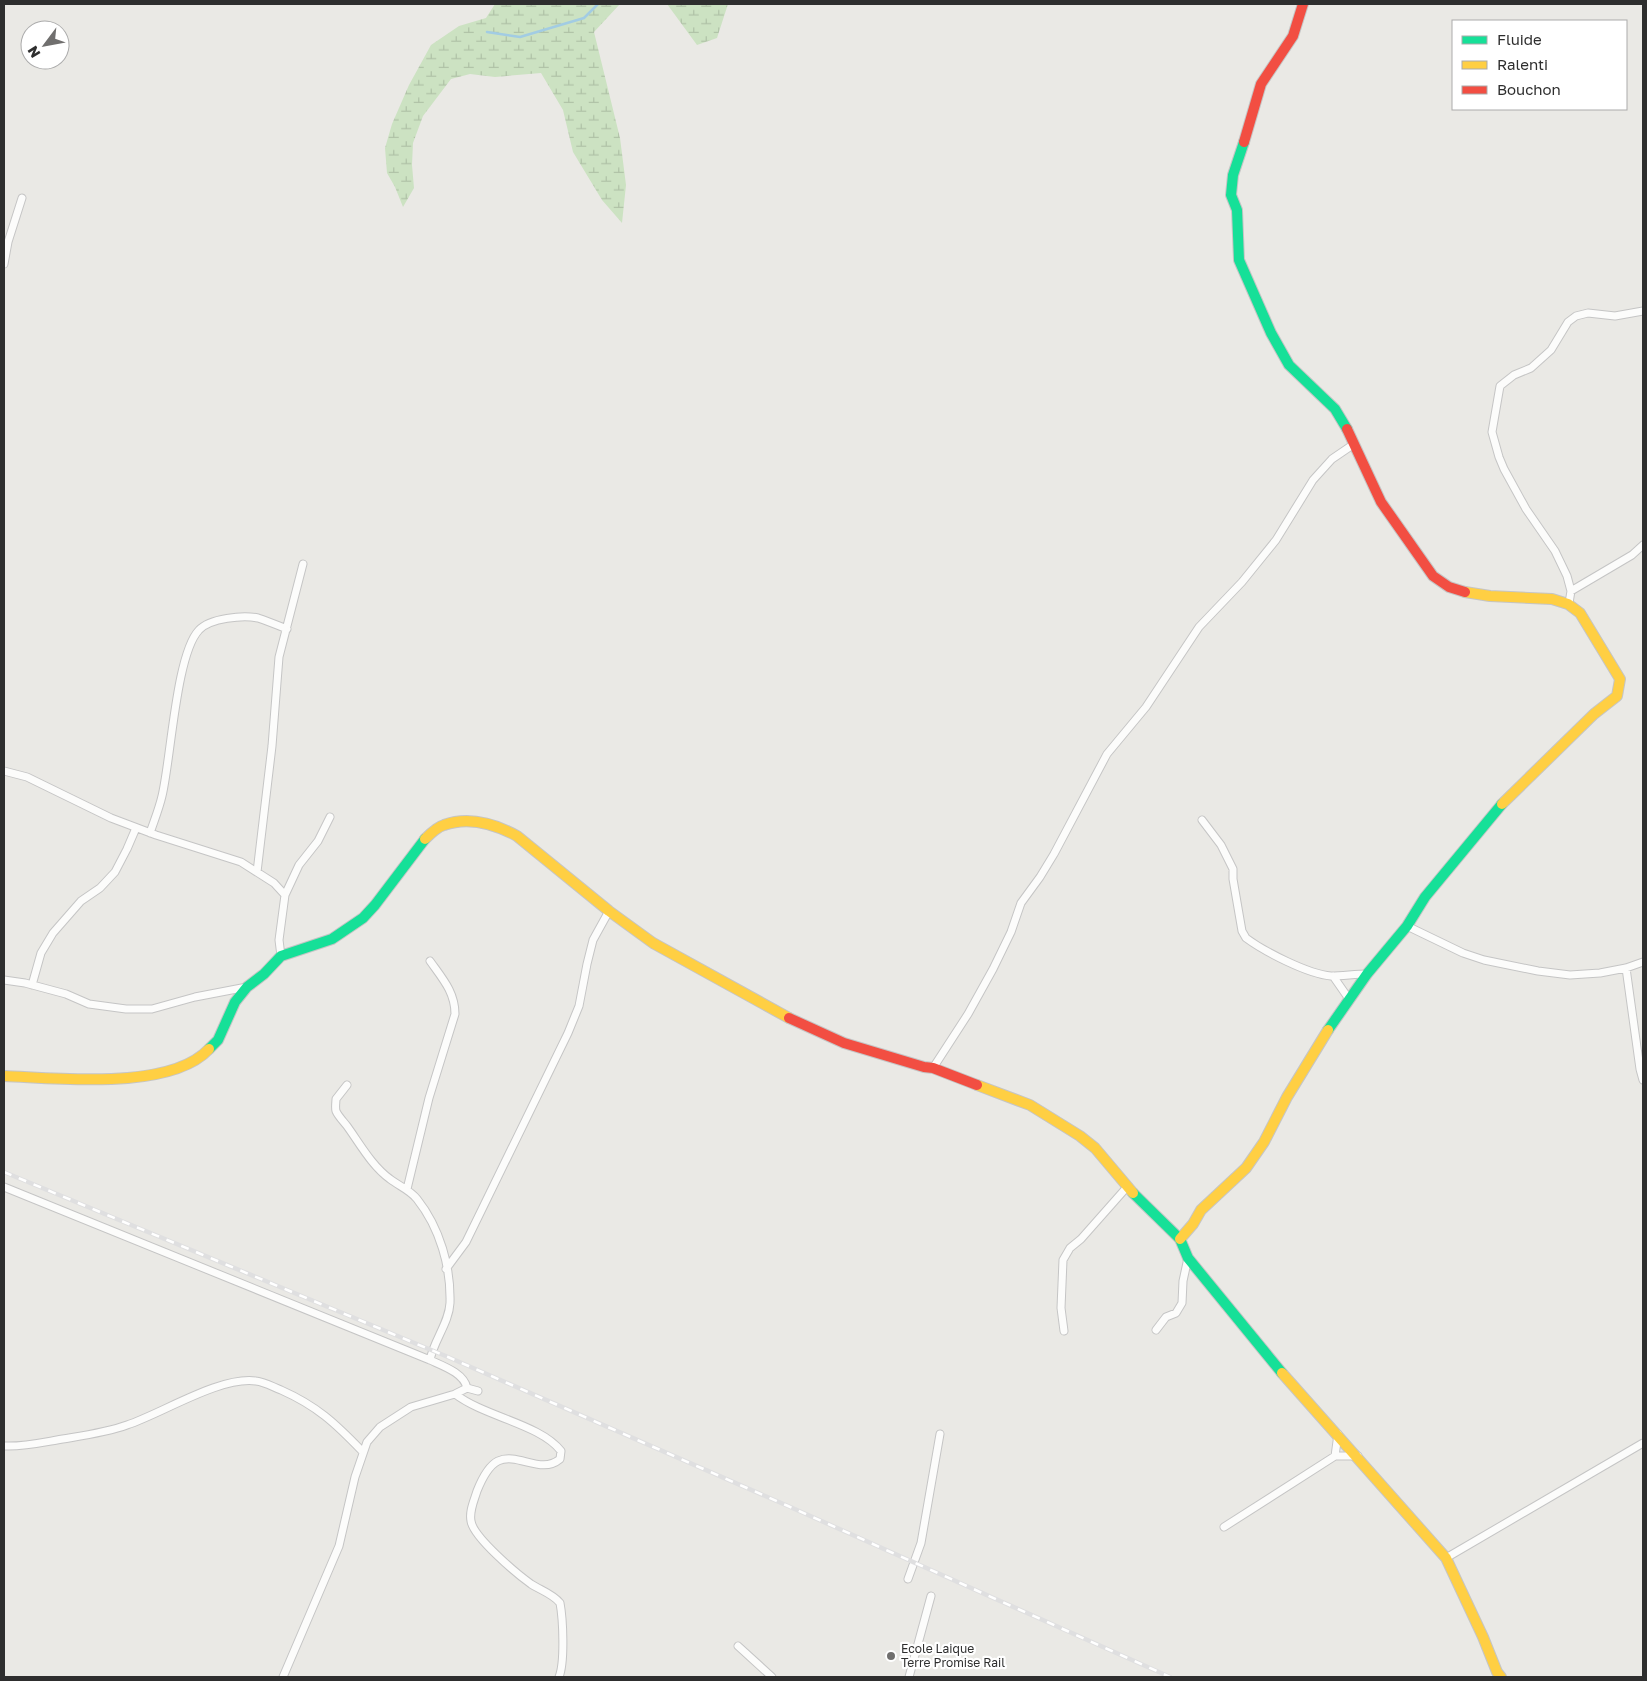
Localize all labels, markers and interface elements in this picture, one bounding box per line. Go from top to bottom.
north arrow [20,20,70,70]
legend [1452,20,1627,110]
text: Fluide [1497,30,1542,48]
text: N [24,43,44,61]
text: Ralenti [1497,55,1548,73]
text: Bouchon [1497,80,1561,98]
place label: Ecole Laique Terre Promise Rail [901,1641,1005,1670]
marker: Ecole Laique Terre Promise Rail [885,1650,897,1662]

